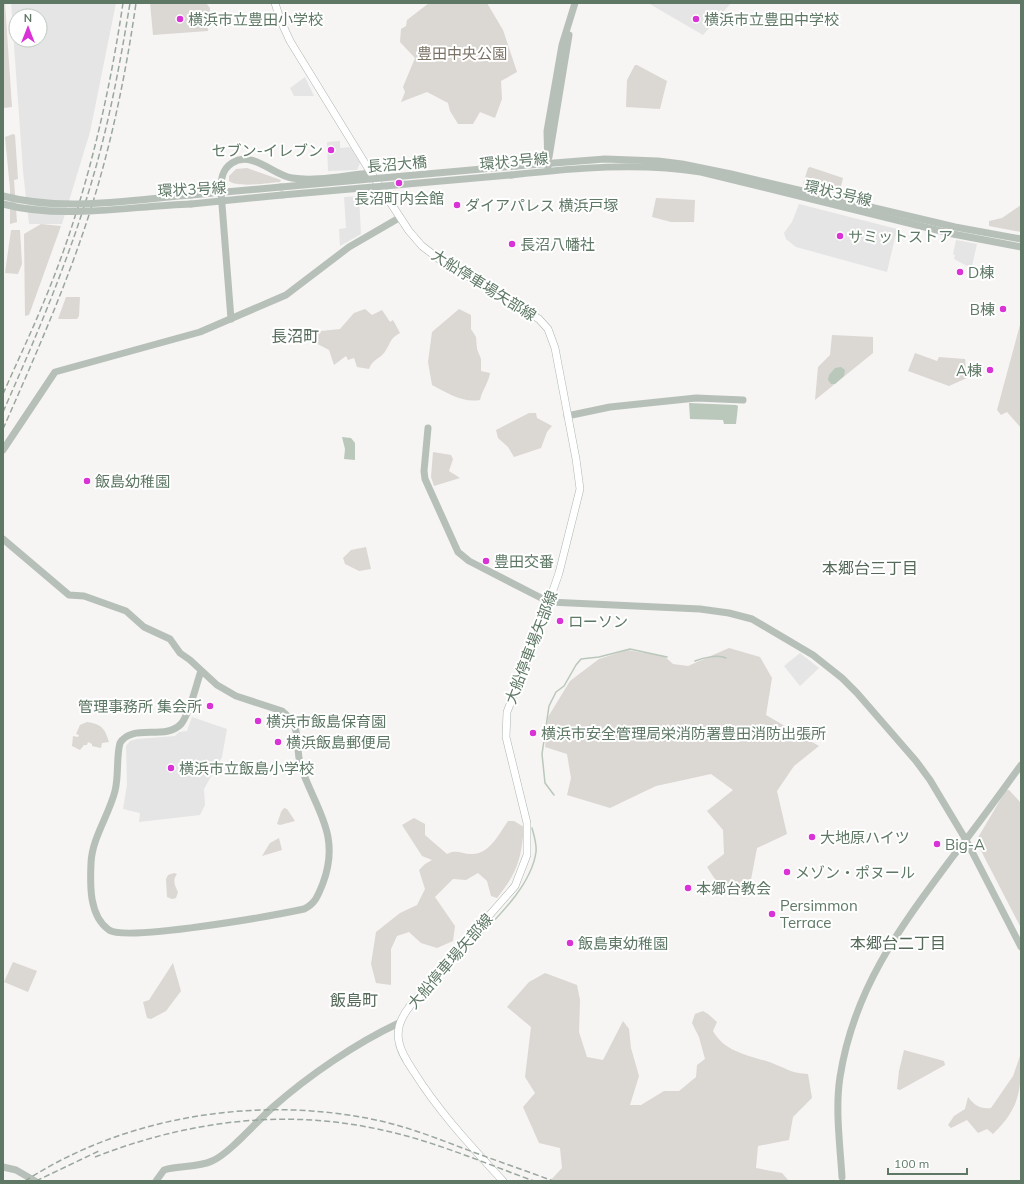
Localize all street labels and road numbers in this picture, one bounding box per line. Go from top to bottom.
street label: 環状3号線 [479,149,549,173]
street label: 長沼大橋 [366,152,428,176]
street label: 環状3号線 [802,176,874,210]
street label: 環状3号線 [157,178,227,200]
street label: 大船停車場矢部線 [428,245,540,325]
street label: 大船停車場矢部線 [501,588,561,706]
street label: 大船停車場矢部線 [403,909,497,1013]

